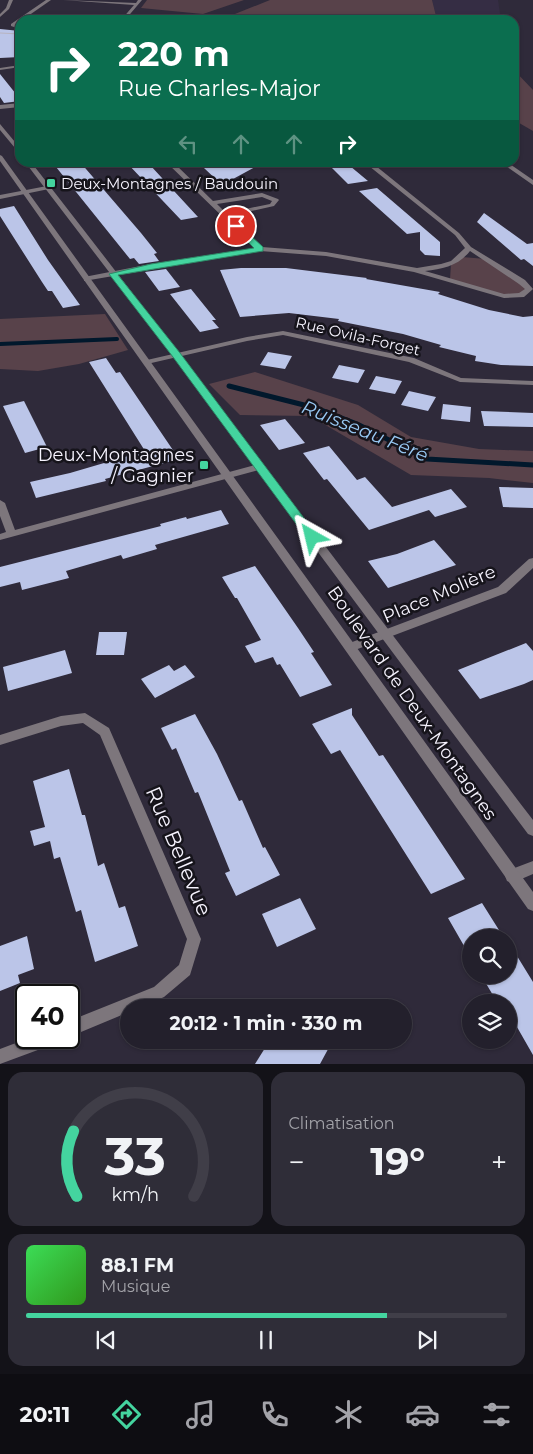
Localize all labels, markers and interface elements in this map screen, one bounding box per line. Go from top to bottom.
text: 220 m [118,32,230,75]
icon: right [35,35,100,100]
text: Rue Charles-Major [118,75,321,102]
icon: left [174,130,202,158]
icon: ahead [227,130,255,158]
icon: ahead [280,130,308,158]
icon: right [333,130,361,158]
place label: Deux-Montagnes / Baudouin [61,174,278,193]
marker: Deux-Montagnes / Baudouin [45,177,57,189]
pin [215,205,257,247]
icon: arrive [222,212,250,240]
street label: Rue Ovila-Forget [294,312,422,360]
water label: Ruisseau Féré [298,395,432,467]
place label: Deux-Montagnes / Gagnier [38,444,194,487]
marker: Deux-Montagnes / Gagnier [198,459,210,471]
position arrow [285,510,337,562]
street label: Place Molière [379,560,499,628]
street label: Boulevard de Deux-Montagnes [323,582,502,824]
street label: Rue Bellevue [141,783,217,919]
map controls [462,929,517,1049]
button: search [462,929,517,984]
speed limit sign: 40 [15,984,80,1049]
button: layers [462,994,517,1049]
text: 20:12 · 1 min · 330 m [170,1012,362,1035]
text: Climatisation [289,1114,395,1133]
text: 33 [104,1125,166,1188]
text: 19° [370,1138,425,1185]
text: − [289,1145,305,1179]
text: + [491,1145,507,1179]
text: km/h [111,1184,159,1205]
text: 88.1 FM [101,1254,174,1277]
text: Musique [101,1277,170,1296]
icon: previous [92,1326,120,1354]
icon: pause [252,1326,280,1354]
icon: next [413,1326,441,1354]
icon: directions [109,1397,144,1432]
icon: music [183,1397,218,1432]
icon: phone [257,1397,292,1432]
icon: climate [331,1397,366,1432]
icon: car [405,1397,440,1432]
icon: filters [479,1397,514,1432]
text: 20:11 [19,1401,70,1428]

